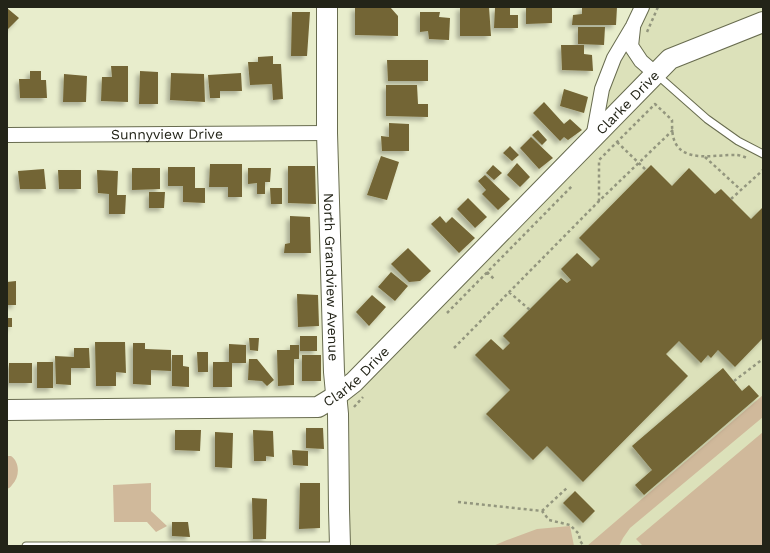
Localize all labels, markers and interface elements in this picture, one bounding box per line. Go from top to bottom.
street label: Clarke Drive [593,67,662,138]
street label: Sunnyview Drive [111,126,223,142]
street label: North Grandview Avenue [321,193,342,361]
street label: Clarke Drive [320,343,392,410]

